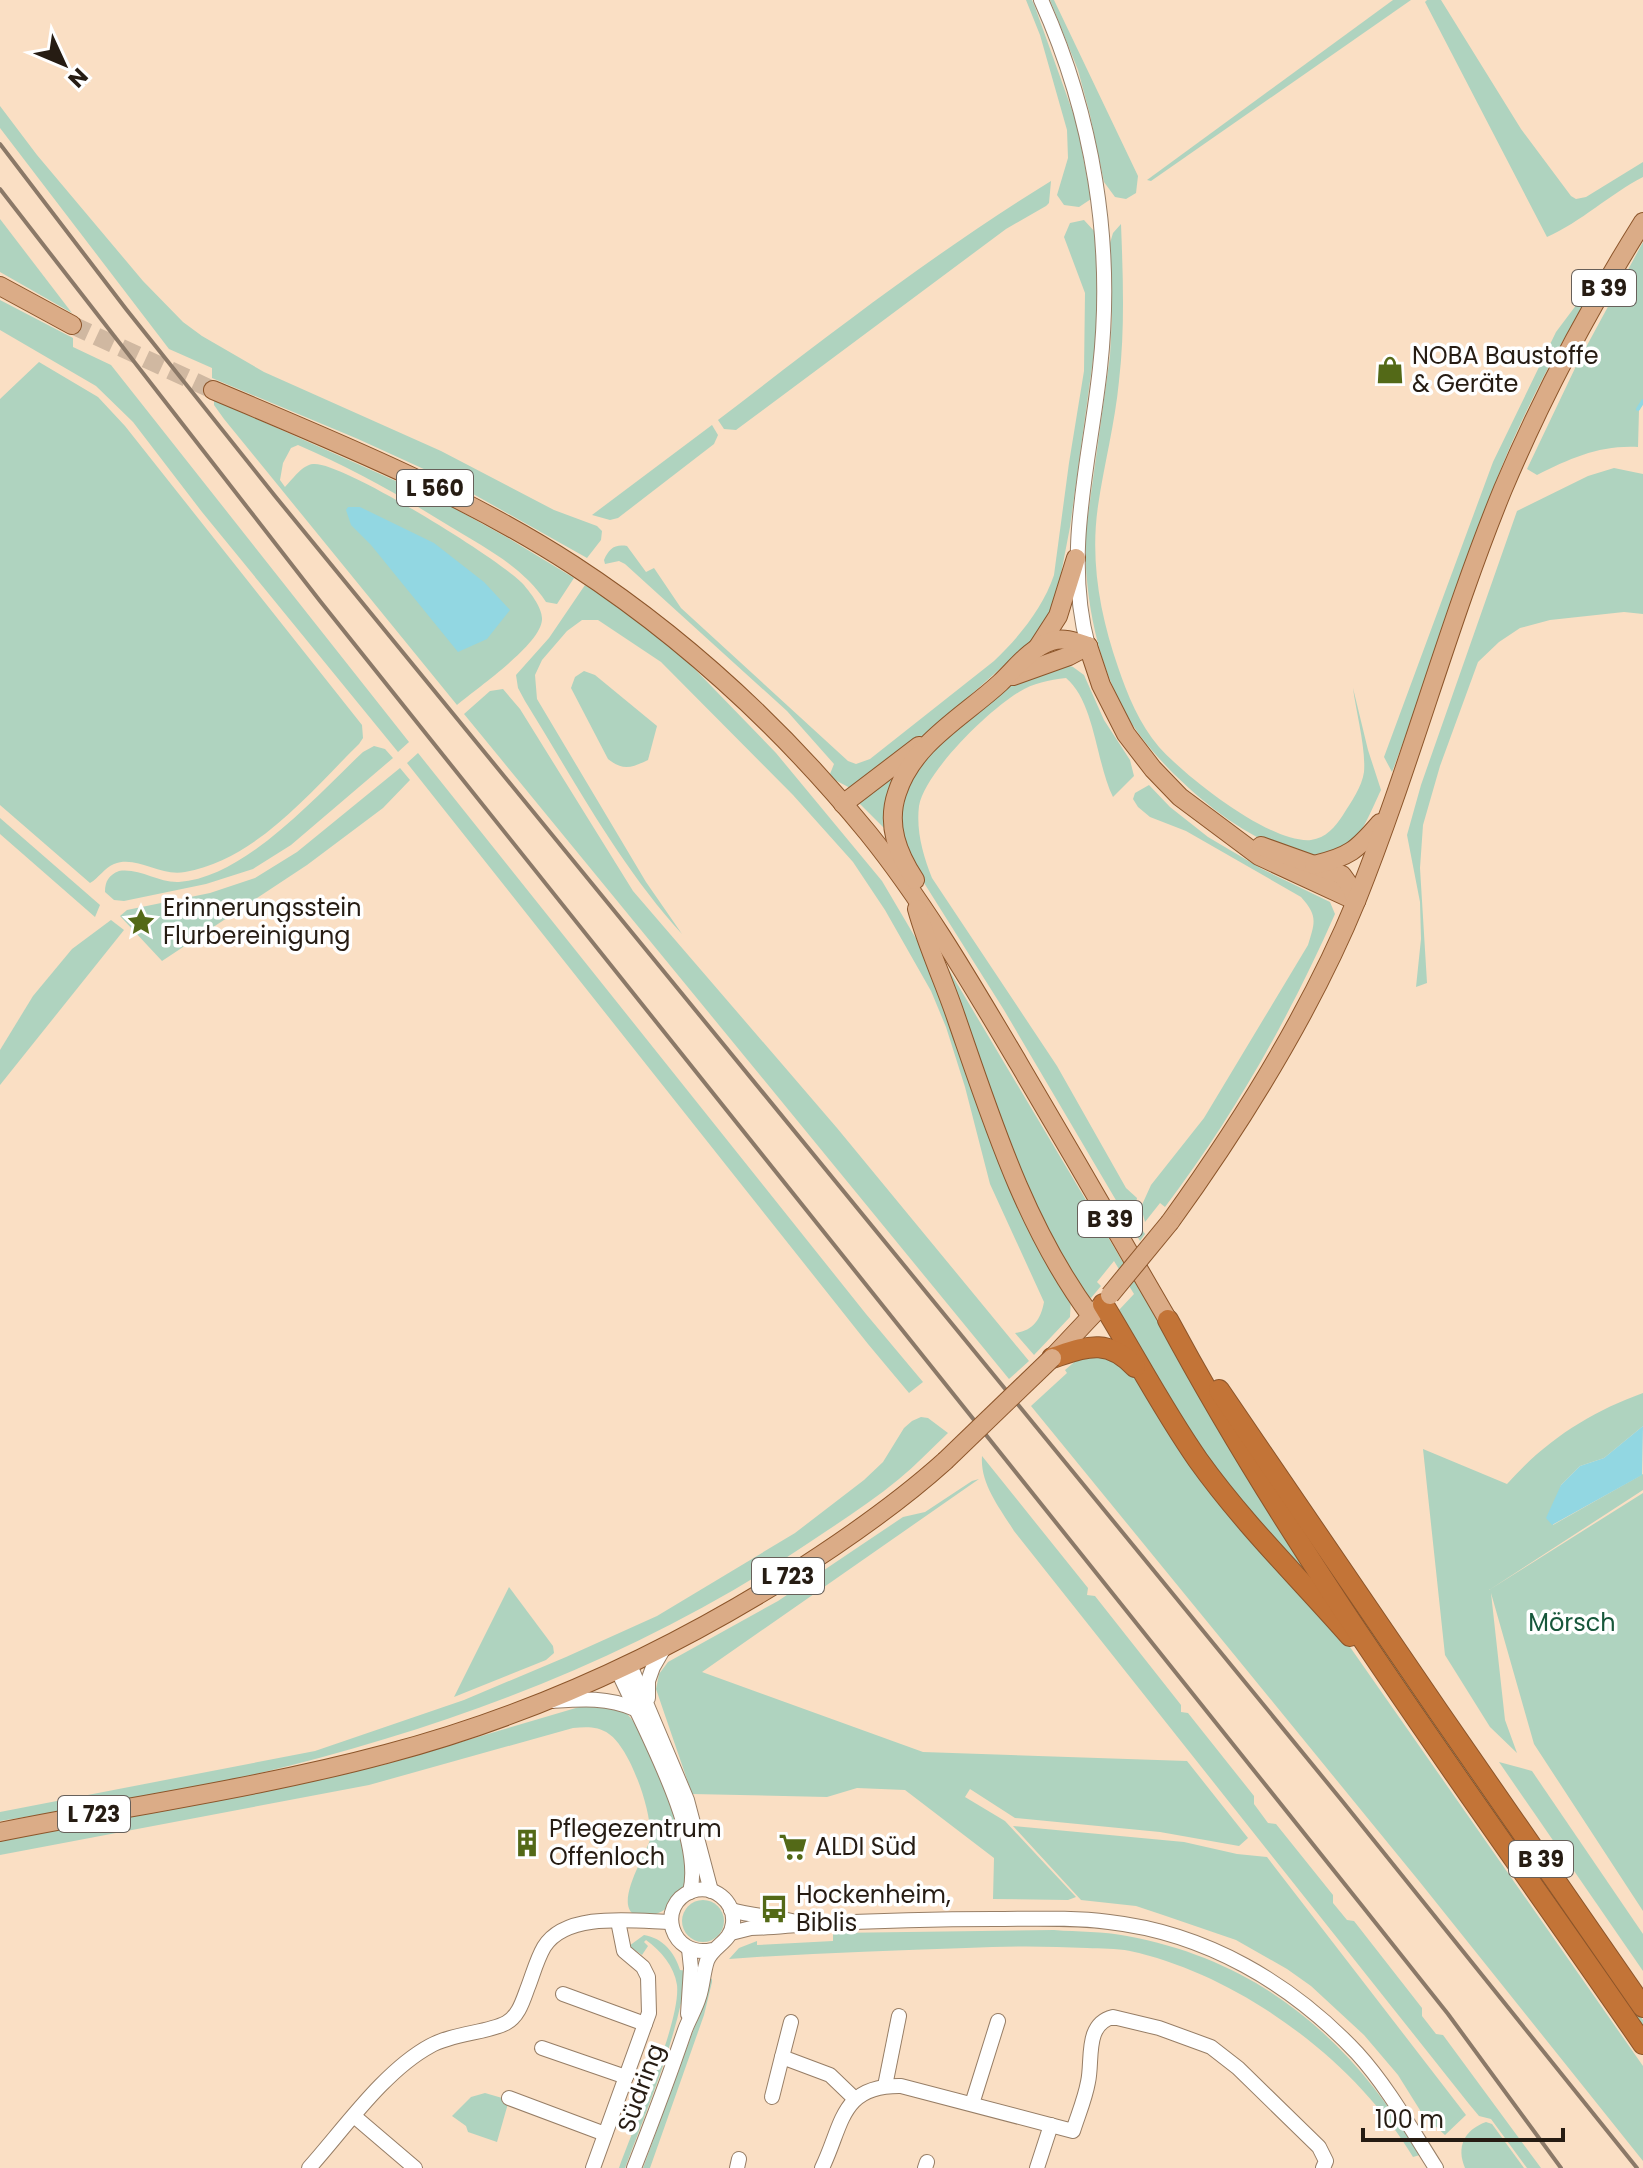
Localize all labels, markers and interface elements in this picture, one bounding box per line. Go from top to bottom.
north arrow [24,24,104,104]
text: N [61,61,95,94]
road number: B 39 [1572,270,1636,306]
place label: NOBA Baustoffe & Geräte [1412,339,1599,400]
shop icon: NOBA Baustoffe & Geräte [1375,355,1405,385]
road number: L 560 [397,470,473,506]
place label: Erinnerungsstein Flurbereinigung [163,891,362,952]
place icon: Erinnerungsstein Flurbereinigung [126,907,156,937]
road number: B 39 [1078,1201,1142,1237]
road number: L 723 [752,1558,824,1594]
park label: Mörsch [1528,1606,1616,1639]
road number: L 723 [58,1796,130,1832]
place label: Pflegezentrum Offenloch [549,1812,722,1873]
building icon: Pflegezentrum Offenloch [512,1828,542,1858]
place label: ALDI Süd [815,1830,917,1863]
supermarket icon: ALDI Süd [778,1832,808,1862]
road number: B 39 [1509,1841,1573,1877]
place label: Hockenheim, Biblis [796,1878,951,1939]
bus stop icon: Hockenheim, Biblis [759,1894,789,1924]
street label: Südring [609,2039,672,2137]
scale bar [1363,2092,1563,2142]
text: 100 m [1375,2103,1444,2136]

